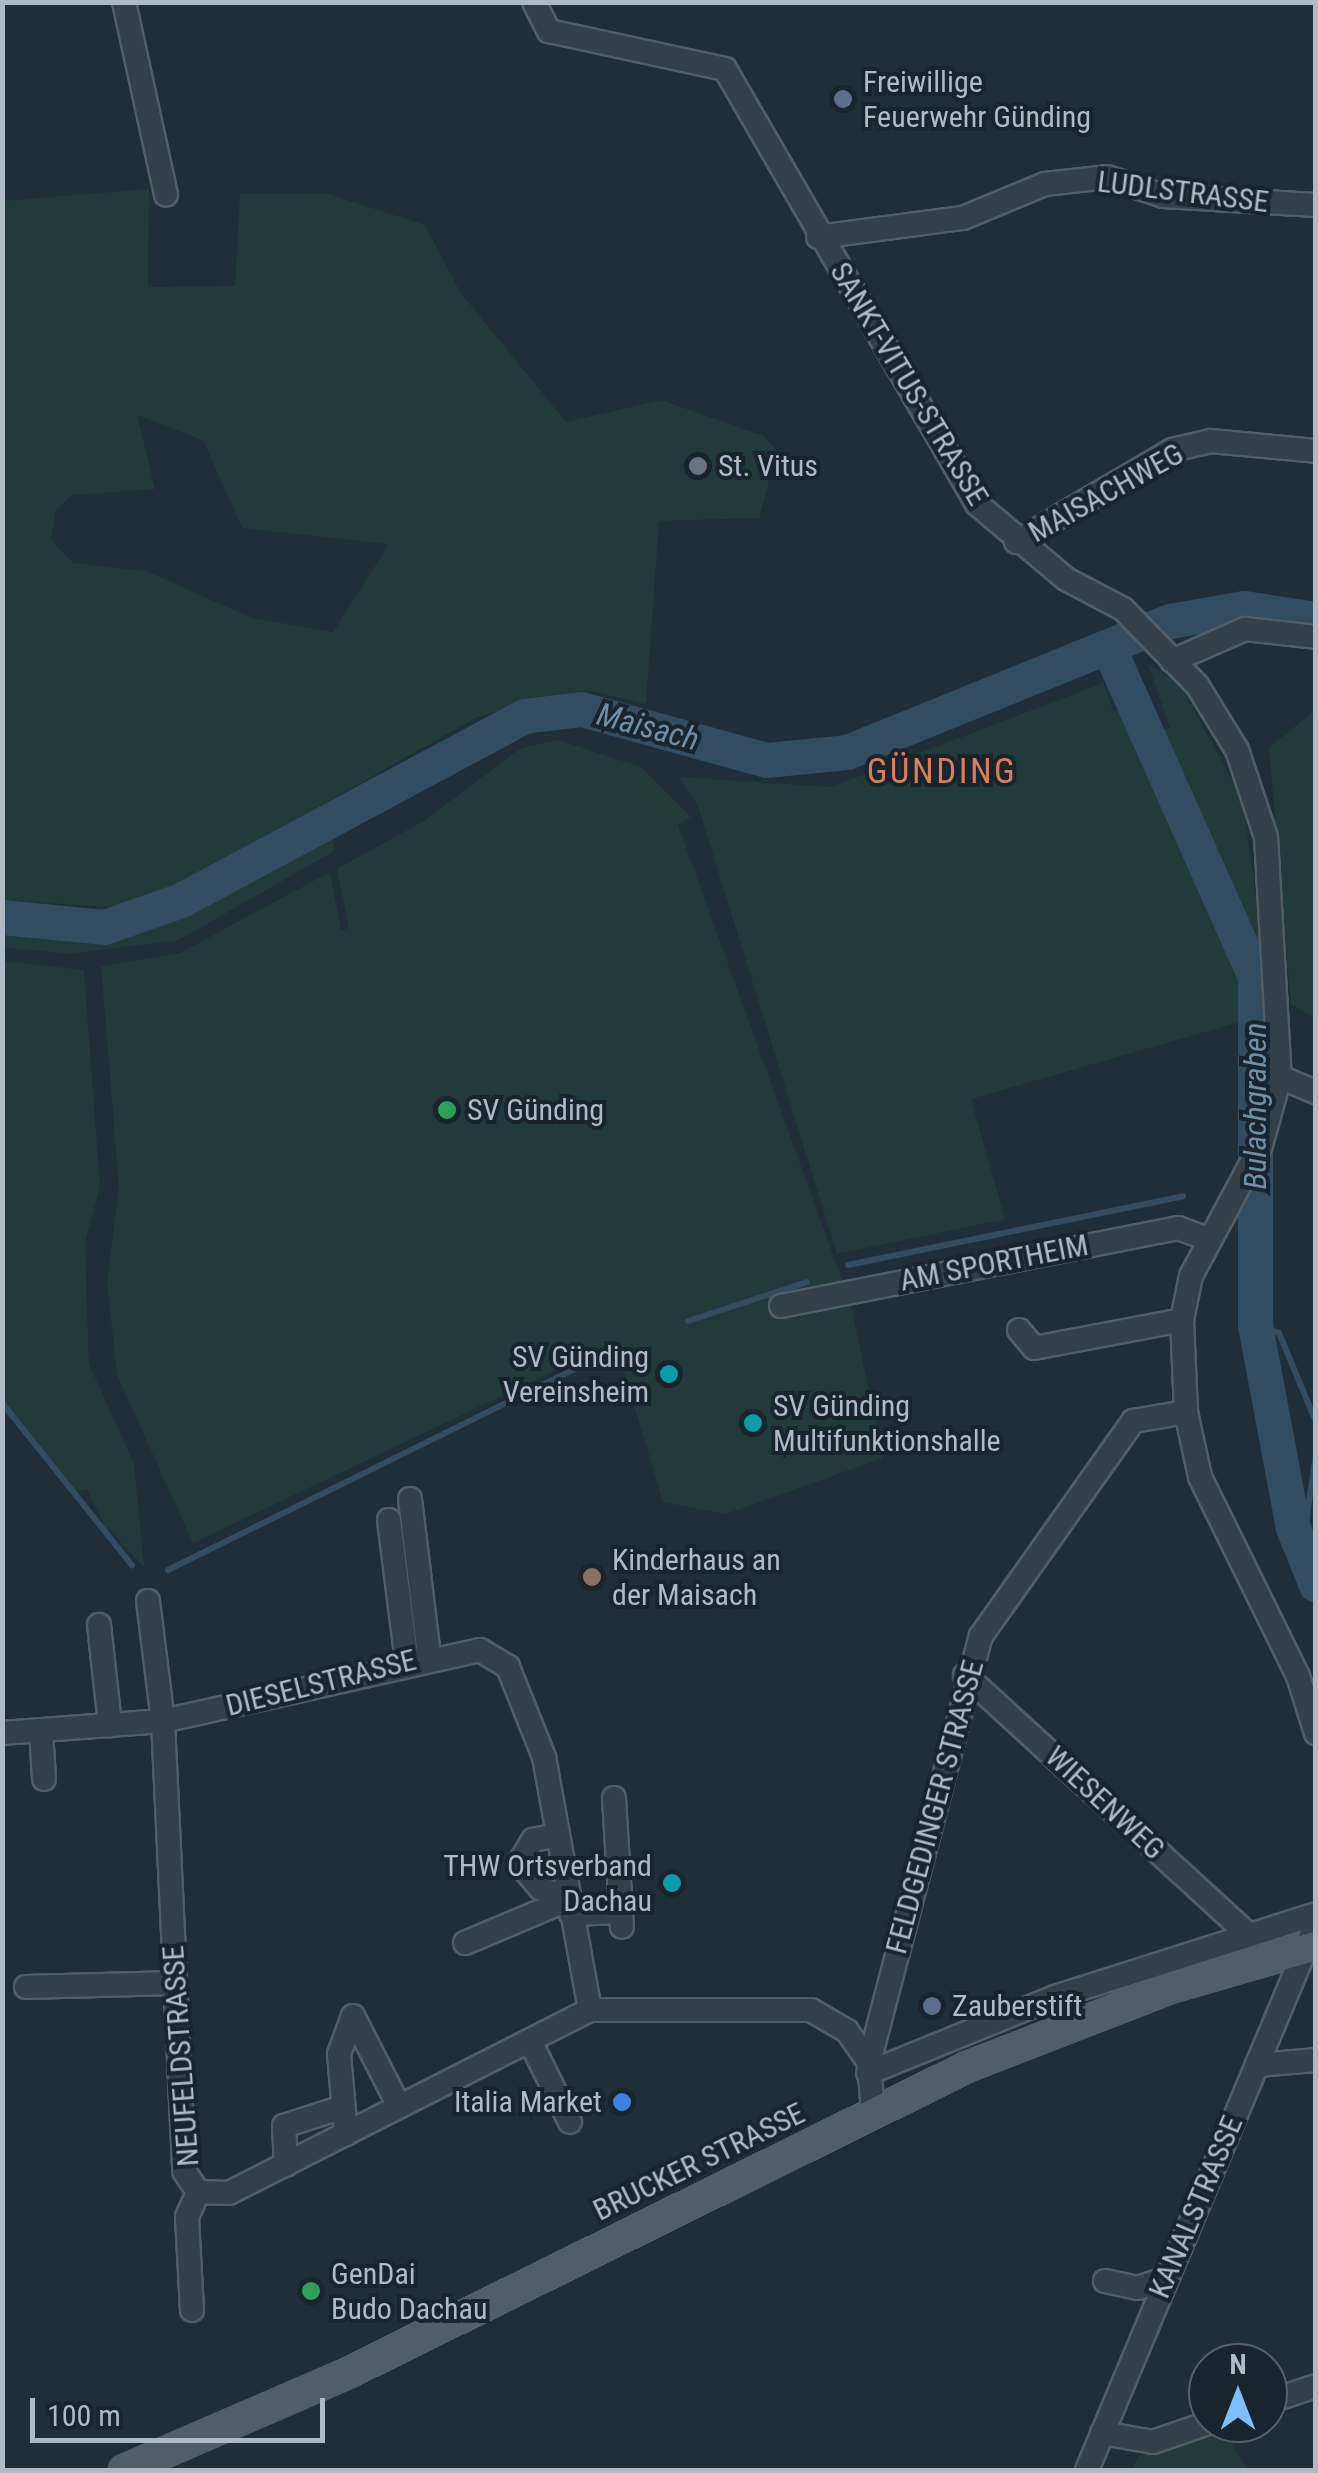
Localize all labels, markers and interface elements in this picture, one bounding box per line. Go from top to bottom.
place label: Freiwillige Feuerwehr Günding [863,64,1091,134]
marker: Freiwillige Feuerwehr Günding [832,88,854,110]
street label: LUDLSTRASSE [1095,164,1271,220]
street label: SANKT-VITUS-STRASSE [822,256,996,512]
street label: MAISACHWEG [1022,436,1190,550]
place label: St. Vitus [718,448,818,484]
marker: St. Vitus [687,455,709,477]
water label: Maisach [593,695,703,759]
district label: GÜNDING [867,751,1017,793]
water label: Bulachgraben [1236,1022,1274,1190]
place label: SV Günding [467,1092,604,1128]
marker: SV Günding [436,1099,458,1121]
street label: AM SPORTHEIM [897,1227,1091,1299]
place label: SV Günding Vereinsheim [503,1339,649,1410]
marker: SV Günding Vereinsheim [658,1363,680,1385]
place label: SV Günding Multifunktionshalle [773,1388,1001,1458]
marker: SV Günding Multifunktionshalle [742,1412,764,1434]
place label: Kinderhaus an der Maisach [612,1542,781,1612]
marker: Kinderhaus an der Maisach [581,1566,603,1588]
street label: DIESELSTRASSE [222,1642,420,1724]
street label: FELDGEDINGER STRASSE [878,1656,992,1958]
street label: WIESENWEG [1038,1739,1172,1867]
place label: THW Ortsverband Dachau [443,1848,652,1918]
marker: THW Ortsverband Dachau [661,1872,683,1894]
street label: NEUFELDSTRASSE [155,1944,207,2168]
place label: Zauberstift [952,1988,1082,2024]
marker: Zauberstift [921,1995,943,2017]
place label: Italia Market [454,2084,602,2120]
marker: Italia Market [611,2091,633,2113]
street label: BRUCKER STRASSE [587,2095,811,2229]
street label: KANALSTRASSE [1141,2110,1251,2304]
place label: GenDai Budo Dachau [331,2256,487,2326]
marker: GenDai Budo Dachau [300,2280,322,2302]
north arrow [1188,2343,1288,2443]
text: N [1229,2348,1247,2381]
scale bar [35,2378,330,2440]
text: 100 m [47,2398,121,2433]

